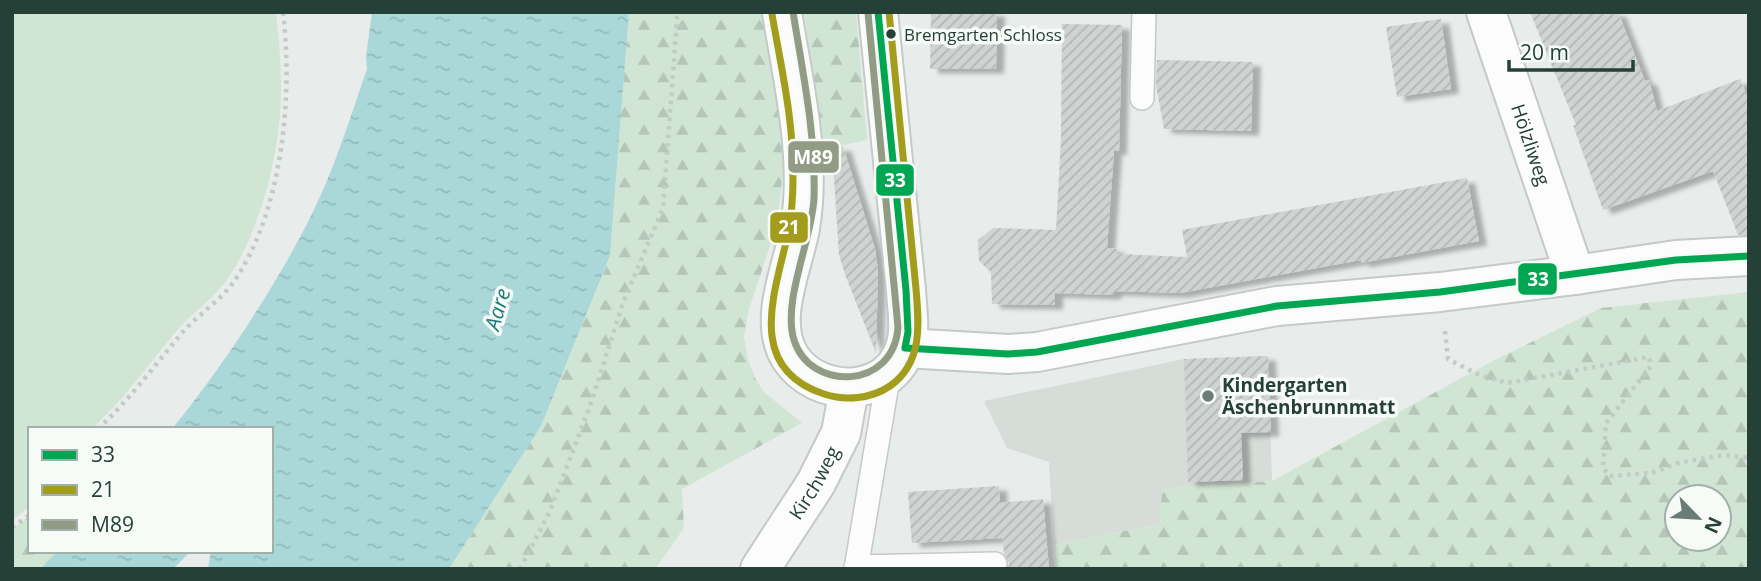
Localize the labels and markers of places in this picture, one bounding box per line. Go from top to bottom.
place label: Bremgarten Schloss [904,23,1062,46]
marker: Bremgarten Schloss [884,27,898,41]
place label: Kindergarten Äschenbrunnmatt [1222,372,1395,420]
marker: Kindergarten Äschenbrunnmatt [1200,388,1216,404]

